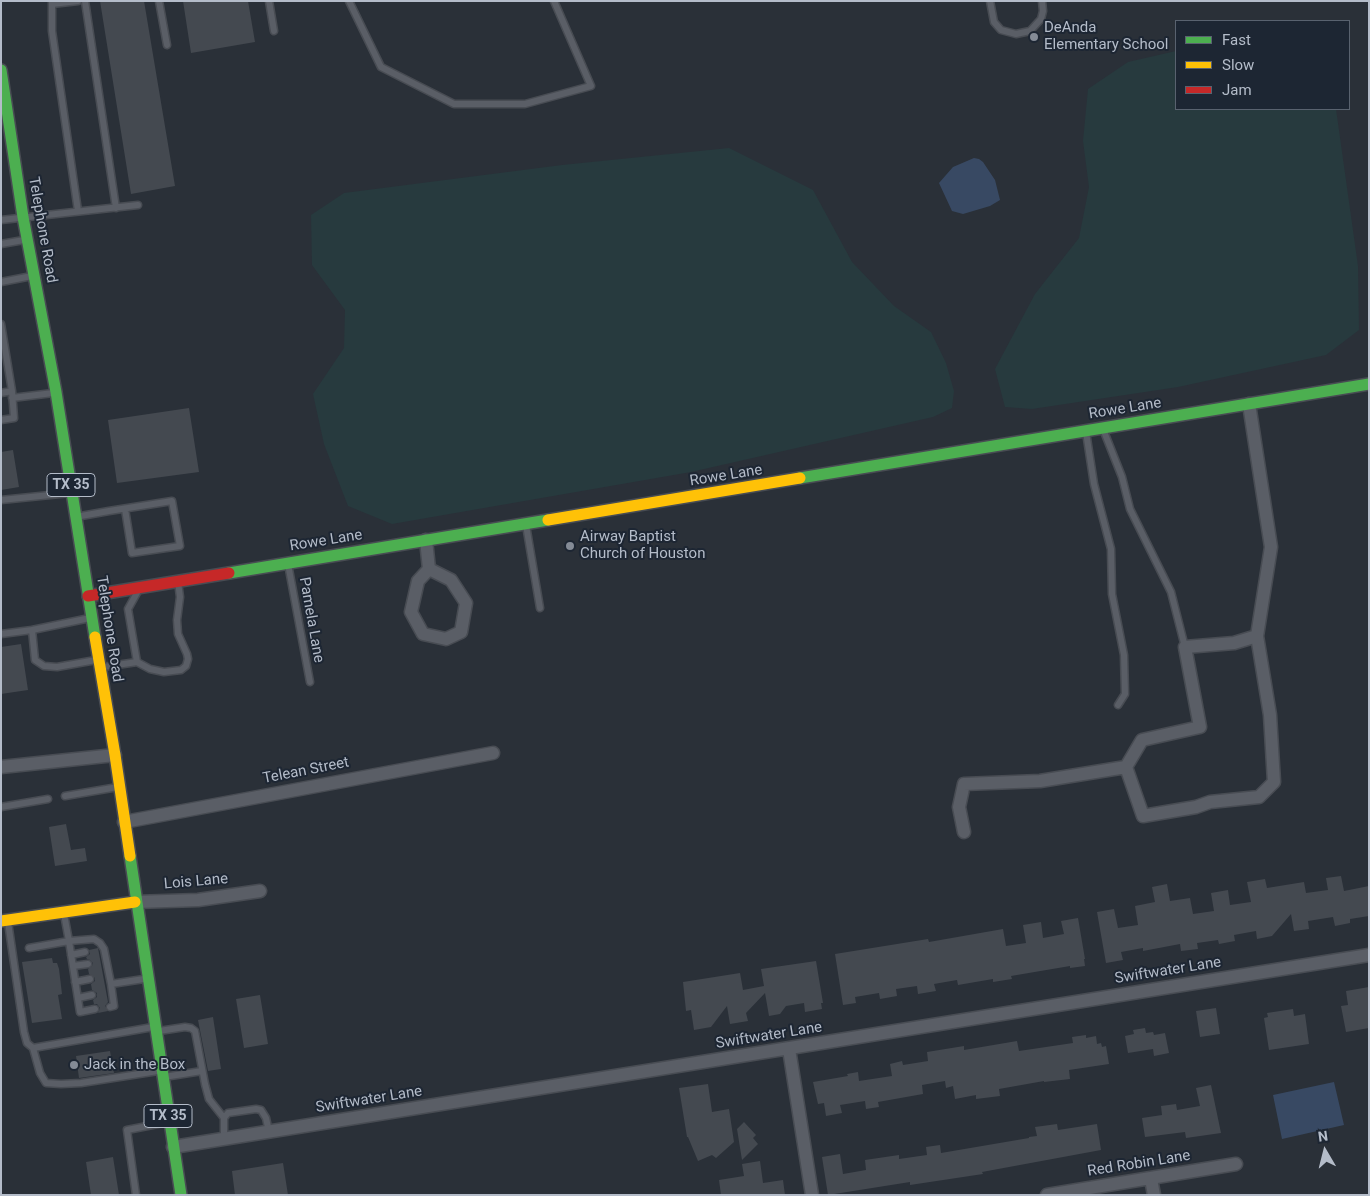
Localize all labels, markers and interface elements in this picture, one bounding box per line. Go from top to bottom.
place label: DeAnda Elementary School [1044,19,1168,54]
legend [1175,20,1350,110]
marker: DeAnda Elementary School [1028,31,1040,43]
text: Fast [1222,31,1251,49]
text: Slow [1222,56,1254,74]
text: Jam [1222,81,1252,99]
street label: Telephone Road [24,176,60,284]
street label: Rowe Lane [1087,394,1163,424]
street label: Rowe Lane [688,461,764,491]
road number: TX 35 [47,474,95,496]
street label: Rowe Lane [288,526,364,556]
place label: Airway Baptist Church of Houston [580,528,705,563]
marker: Airway Baptist Church of Houston [564,540,576,552]
street label: Telephone Road [92,575,126,683]
street label: Pamela Lane [295,576,327,664]
street label: Telean Street [261,754,351,788]
street label: Lois Lane [163,870,229,894]
street label: Swiftwater Lane [1113,954,1223,988]
street label: Swiftwater Lane [714,1019,824,1053]
place label: Jack in the Box [84,1056,185,1074]
marker: Jack in the Box [68,1059,80,1071]
street label: Swiftwater Lane [314,1083,424,1117]
road number: TX 35 [144,1104,192,1128]
north arrow [1300,1126,1350,1176]
text: N [1317,1128,1329,1145]
street label: Red Robin Lane [1086,1147,1192,1181]

